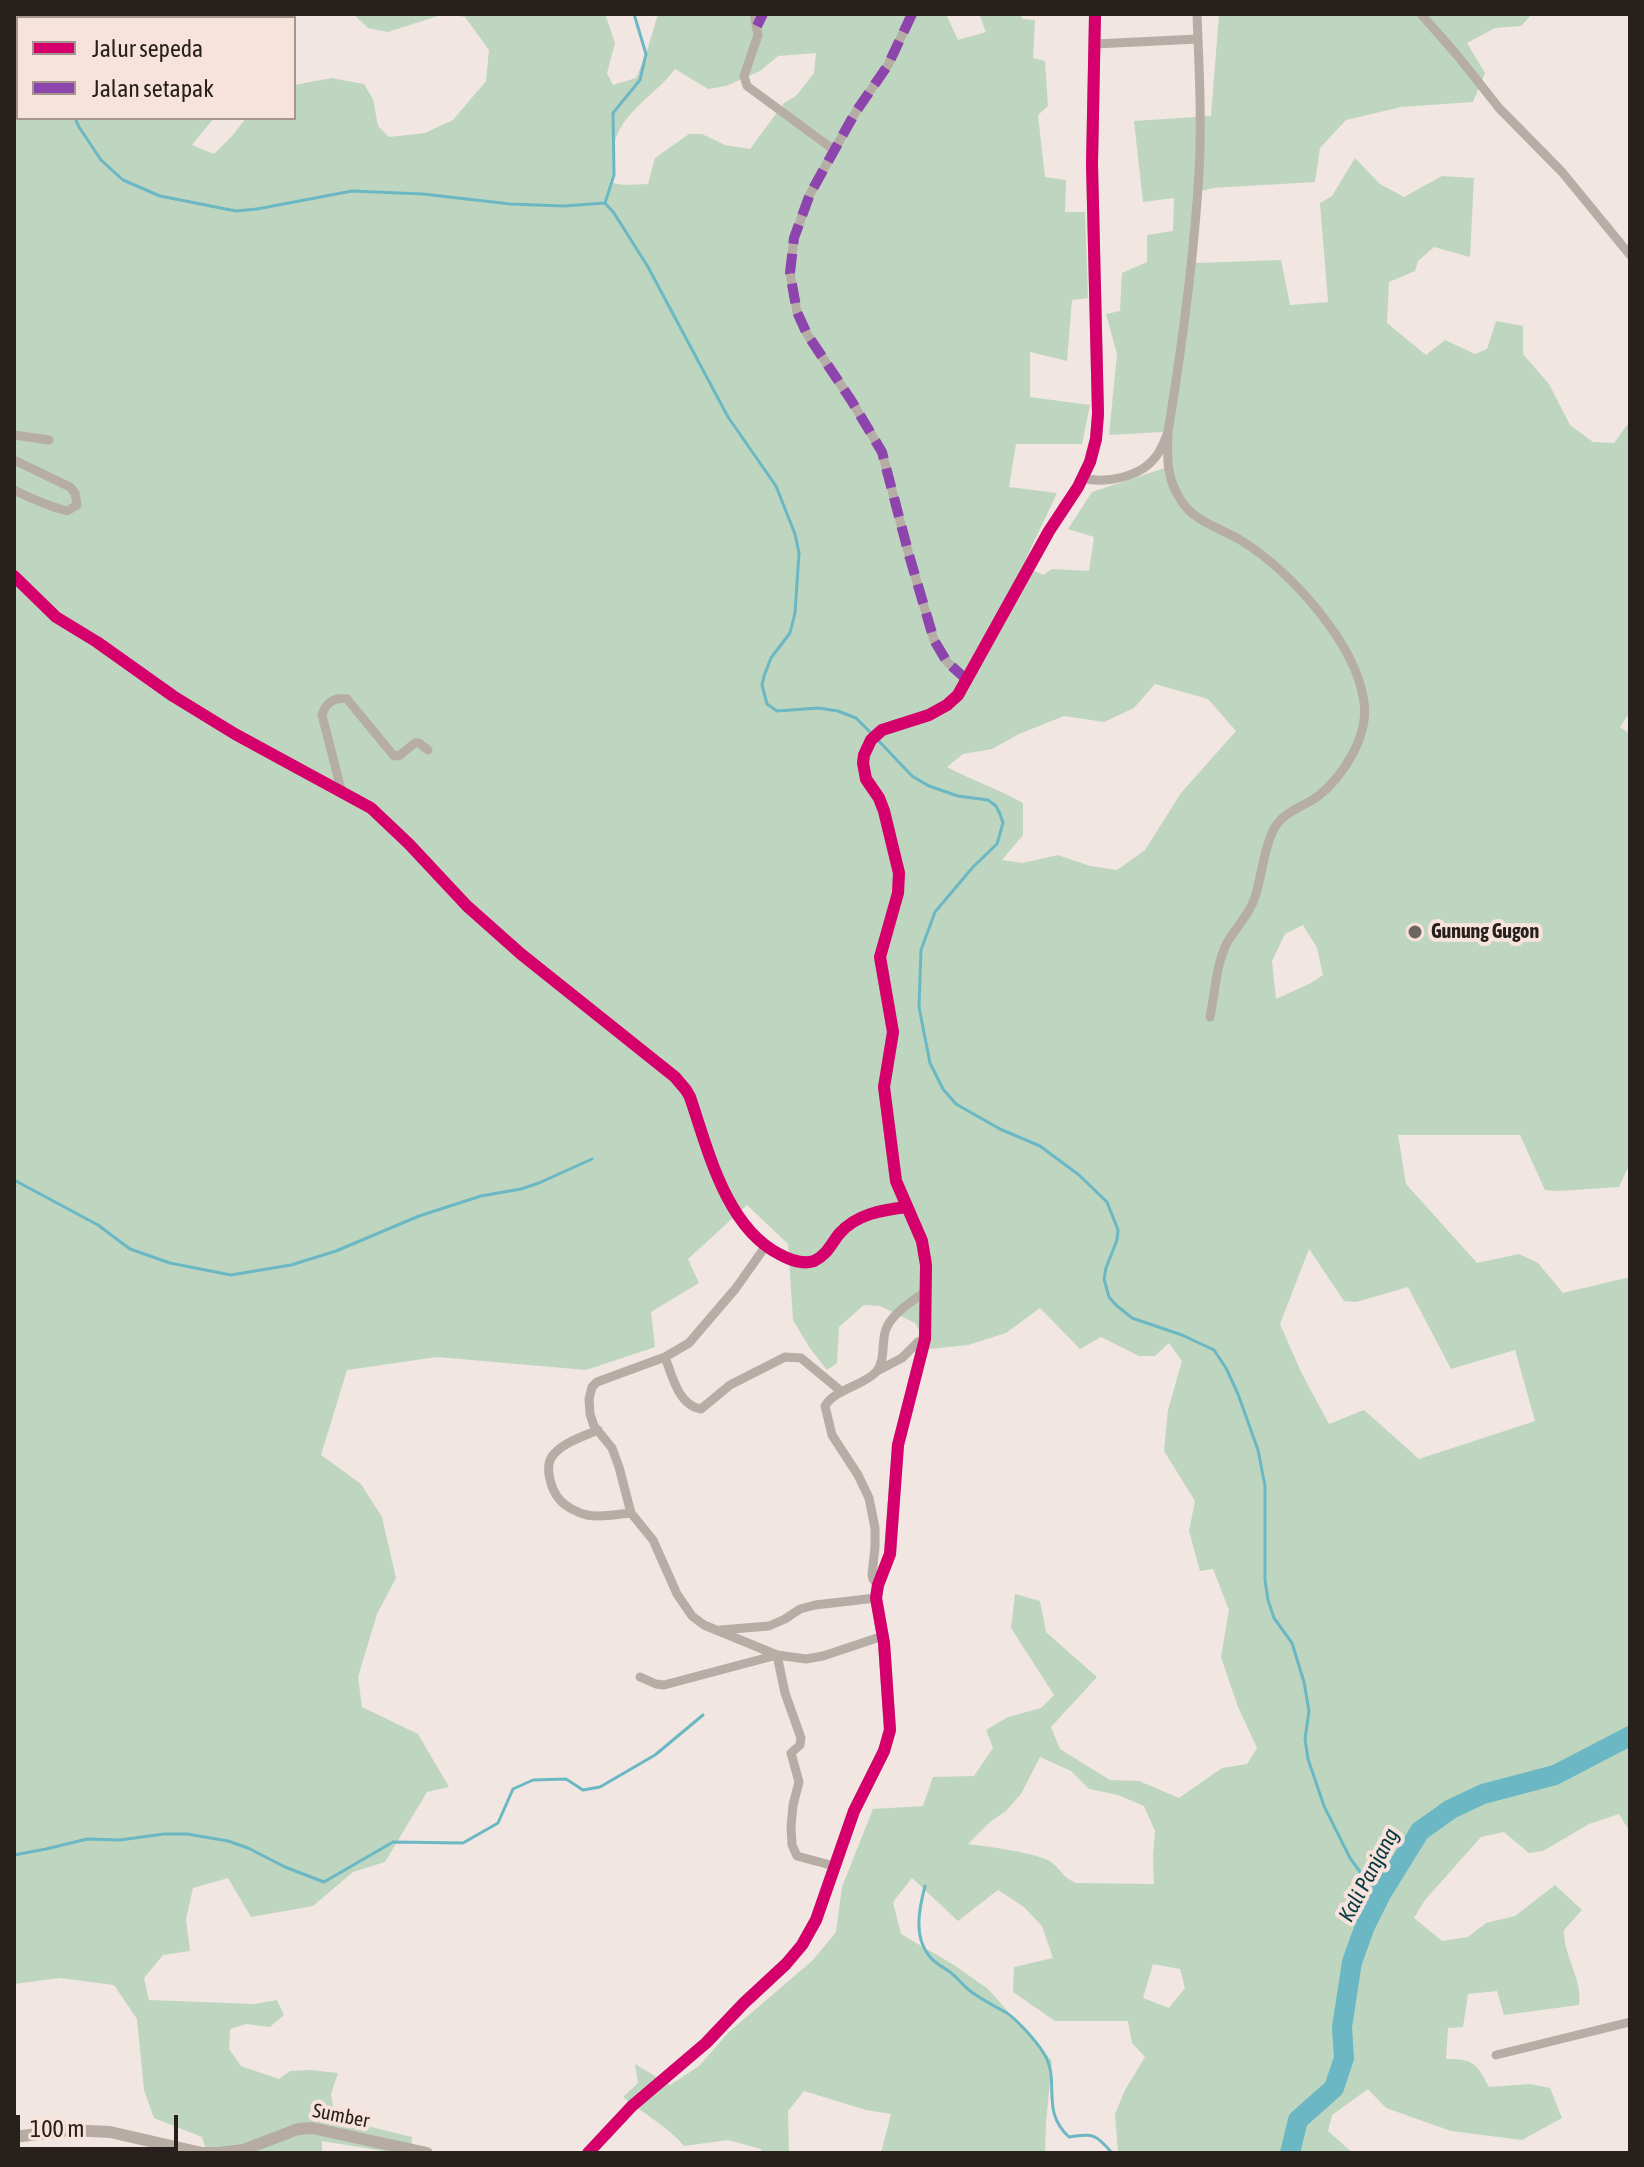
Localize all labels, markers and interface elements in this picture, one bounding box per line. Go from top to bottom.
legend [16,16,296,120]
text: Jalur sepeda [92,35,203,62]
text: Jalan setapak [92,75,214,102]
place label: Gunung Gugon [1431,920,1539,944]
marker: Gunung Gugon [1406,923,1424,941]
water label: Kali Panjang [1333,1824,1405,1926]
scale bar [20,2099,182,2149]
street label: Sumber [311,2099,371,2133]
text: 100 m [30,2115,84,2142]

